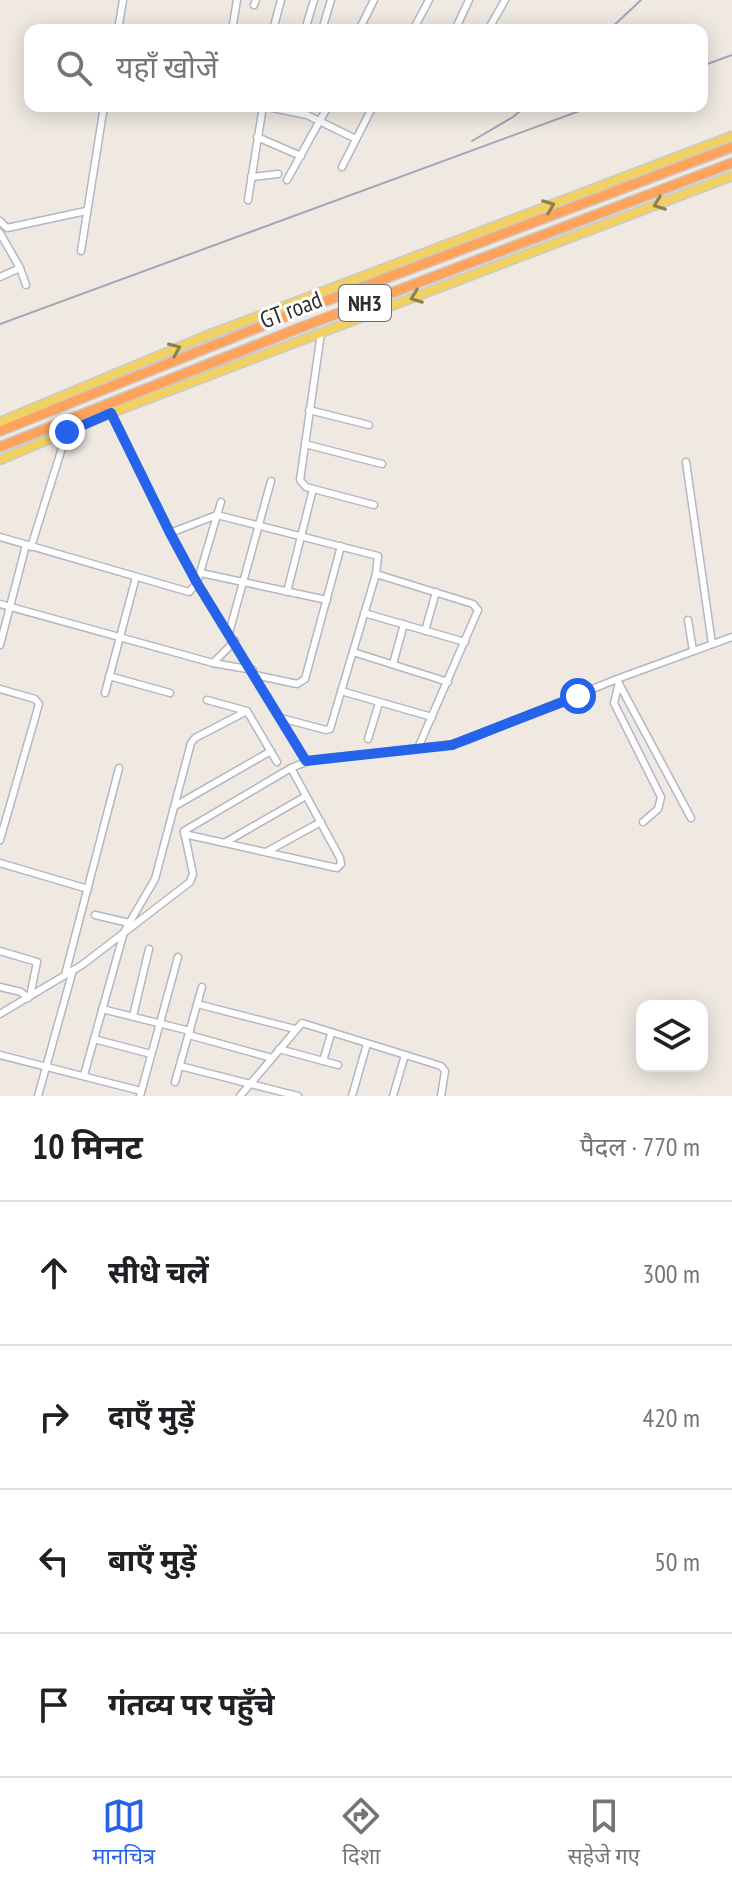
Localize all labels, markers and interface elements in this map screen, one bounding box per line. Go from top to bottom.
search box [24,24,708,112]
icon: search [52,46,96,90]
text: यहाँ खोजें [116,47,218,86]
one-way arrow [653,194,667,211]
one-way arrow [541,199,555,216]
street label: GT road [255,284,326,335]
road number: NH3 [339,285,391,321]
one-way arrow [410,287,424,304]
one-way arrow [167,342,181,358]
route end [49,414,85,450]
route start [560,678,596,714]
map controls [636,1000,708,1072]
button: layers [636,1000,708,1072]
text: 10 मिनट [32,1124,143,1168]
text: पैदल · 770 m [580,1130,700,1163]
icon: ahead [32,1251,76,1295]
text: सीधे चलें [108,1252,209,1291]
text: 300 m [642,1257,700,1290]
icon: right [32,1395,76,1439]
text: दाएँ मुड़ें [108,1396,195,1435]
text: 420 m [642,1401,700,1434]
icon: left [32,1539,76,1583]
text: बाएँ मुड़ें [108,1540,196,1579]
text: 50 m [654,1545,700,1578]
icon: arrive [32,1683,76,1727]
text: गंतव्य पर पहुँचे [108,1684,275,1723]
tab: मानचित्र [92,1794,155,1873]
tab: दिशा [339,1794,383,1873]
tab: सहेजे गए [568,1794,640,1873]

